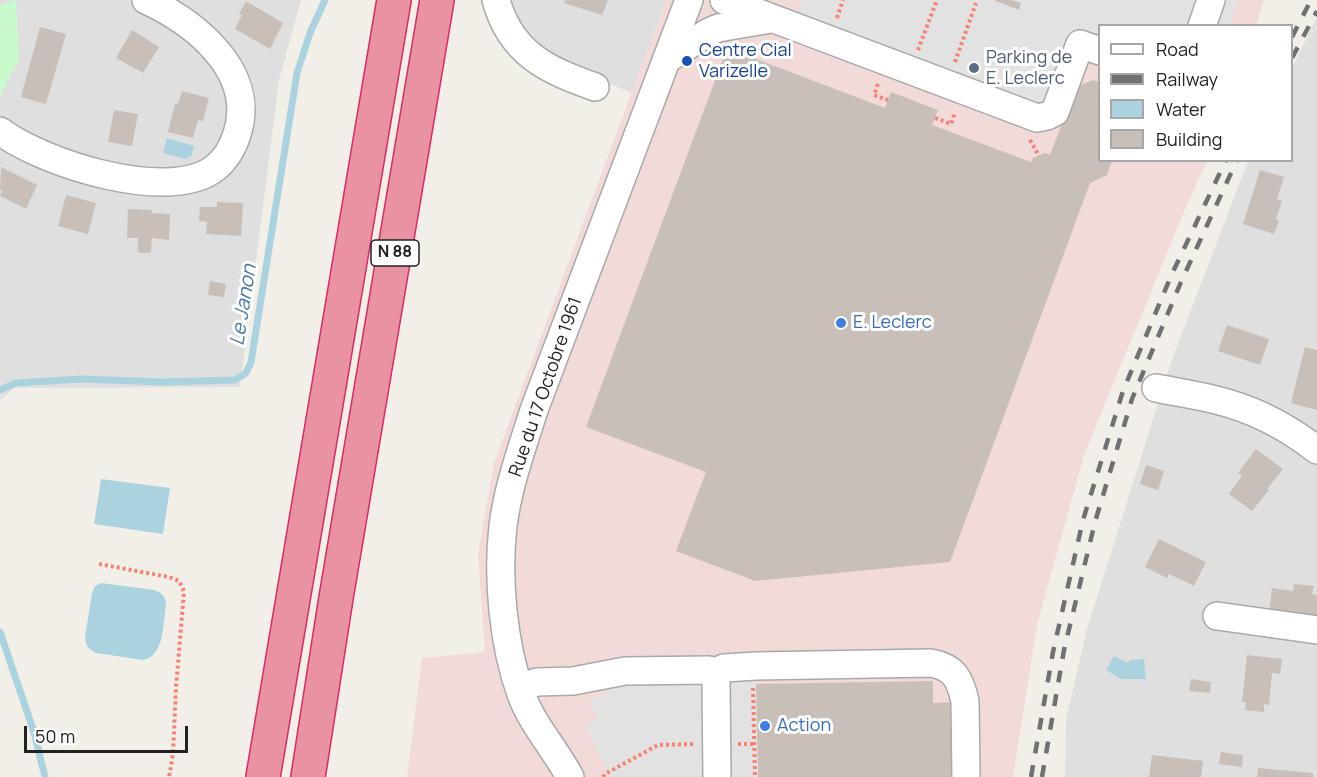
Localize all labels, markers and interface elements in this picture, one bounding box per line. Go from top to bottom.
legend [1098,24,1293,162]
text: Road [1156,37,1199,61]
place label: Centre Cial Varizelle [699,40,792,82]
place label: Parking de E. Leclerc [986,47,1072,90]
marker: Centre Cial Varizelle [680,54,694,68]
marker: Parking de E. Leclerc [967,61,981,75]
text: Railway [1156,67,1218,91]
text: Water [1156,97,1206,121]
text: Building [1156,127,1222,151]
road number: N 88 [371,240,419,266]
water label: Le Janon [226,263,262,347]
street label: Rue du 17 Octobre 1961 [505,294,587,480]
place label: E. Leclerc [853,312,932,334]
marker: E. Leclerc [834,316,848,330]
scale bar [27,714,190,752]
place label: Action [777,715,831,737]
marker: Action [758,719,772,733]
text: 50 m [35,724,75,748]

